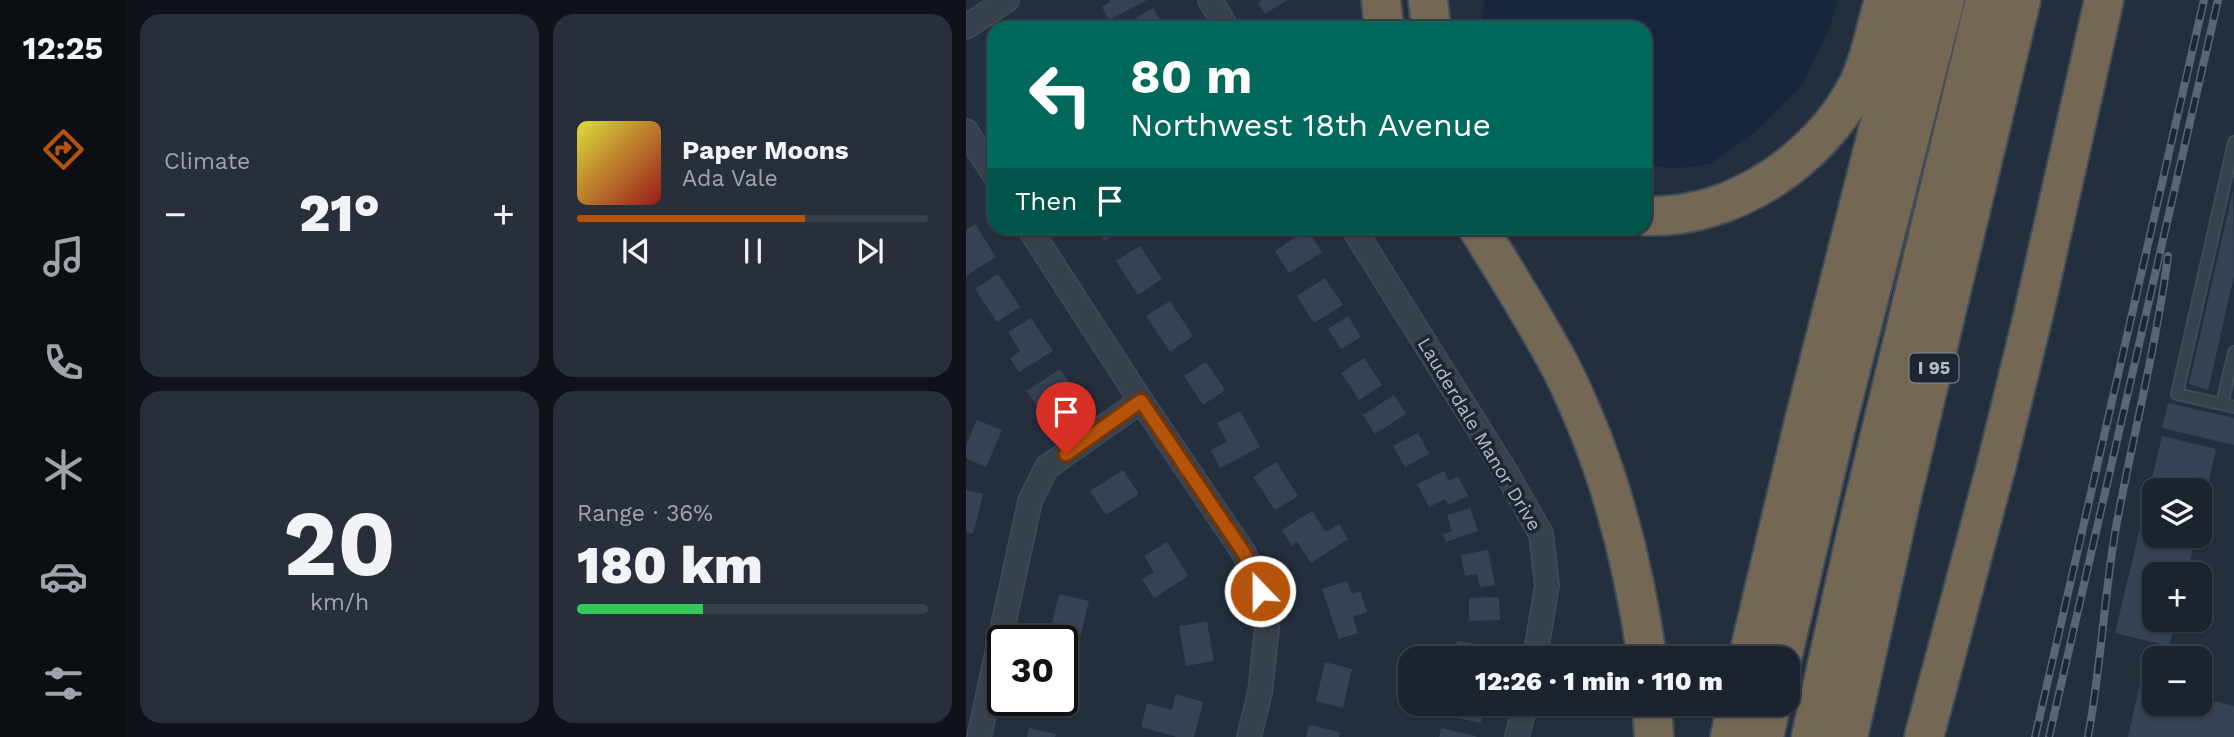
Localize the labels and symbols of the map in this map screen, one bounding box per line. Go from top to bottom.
street label: Lauderdale Manor Drive [1413,334,1546,535]
road number: I 95 [1910,354,1958,382]
pin [1036,382,1096,454]
position arrow [1223,554,1297,628]
speed limit sign: 30 [987,625,1078,716]

